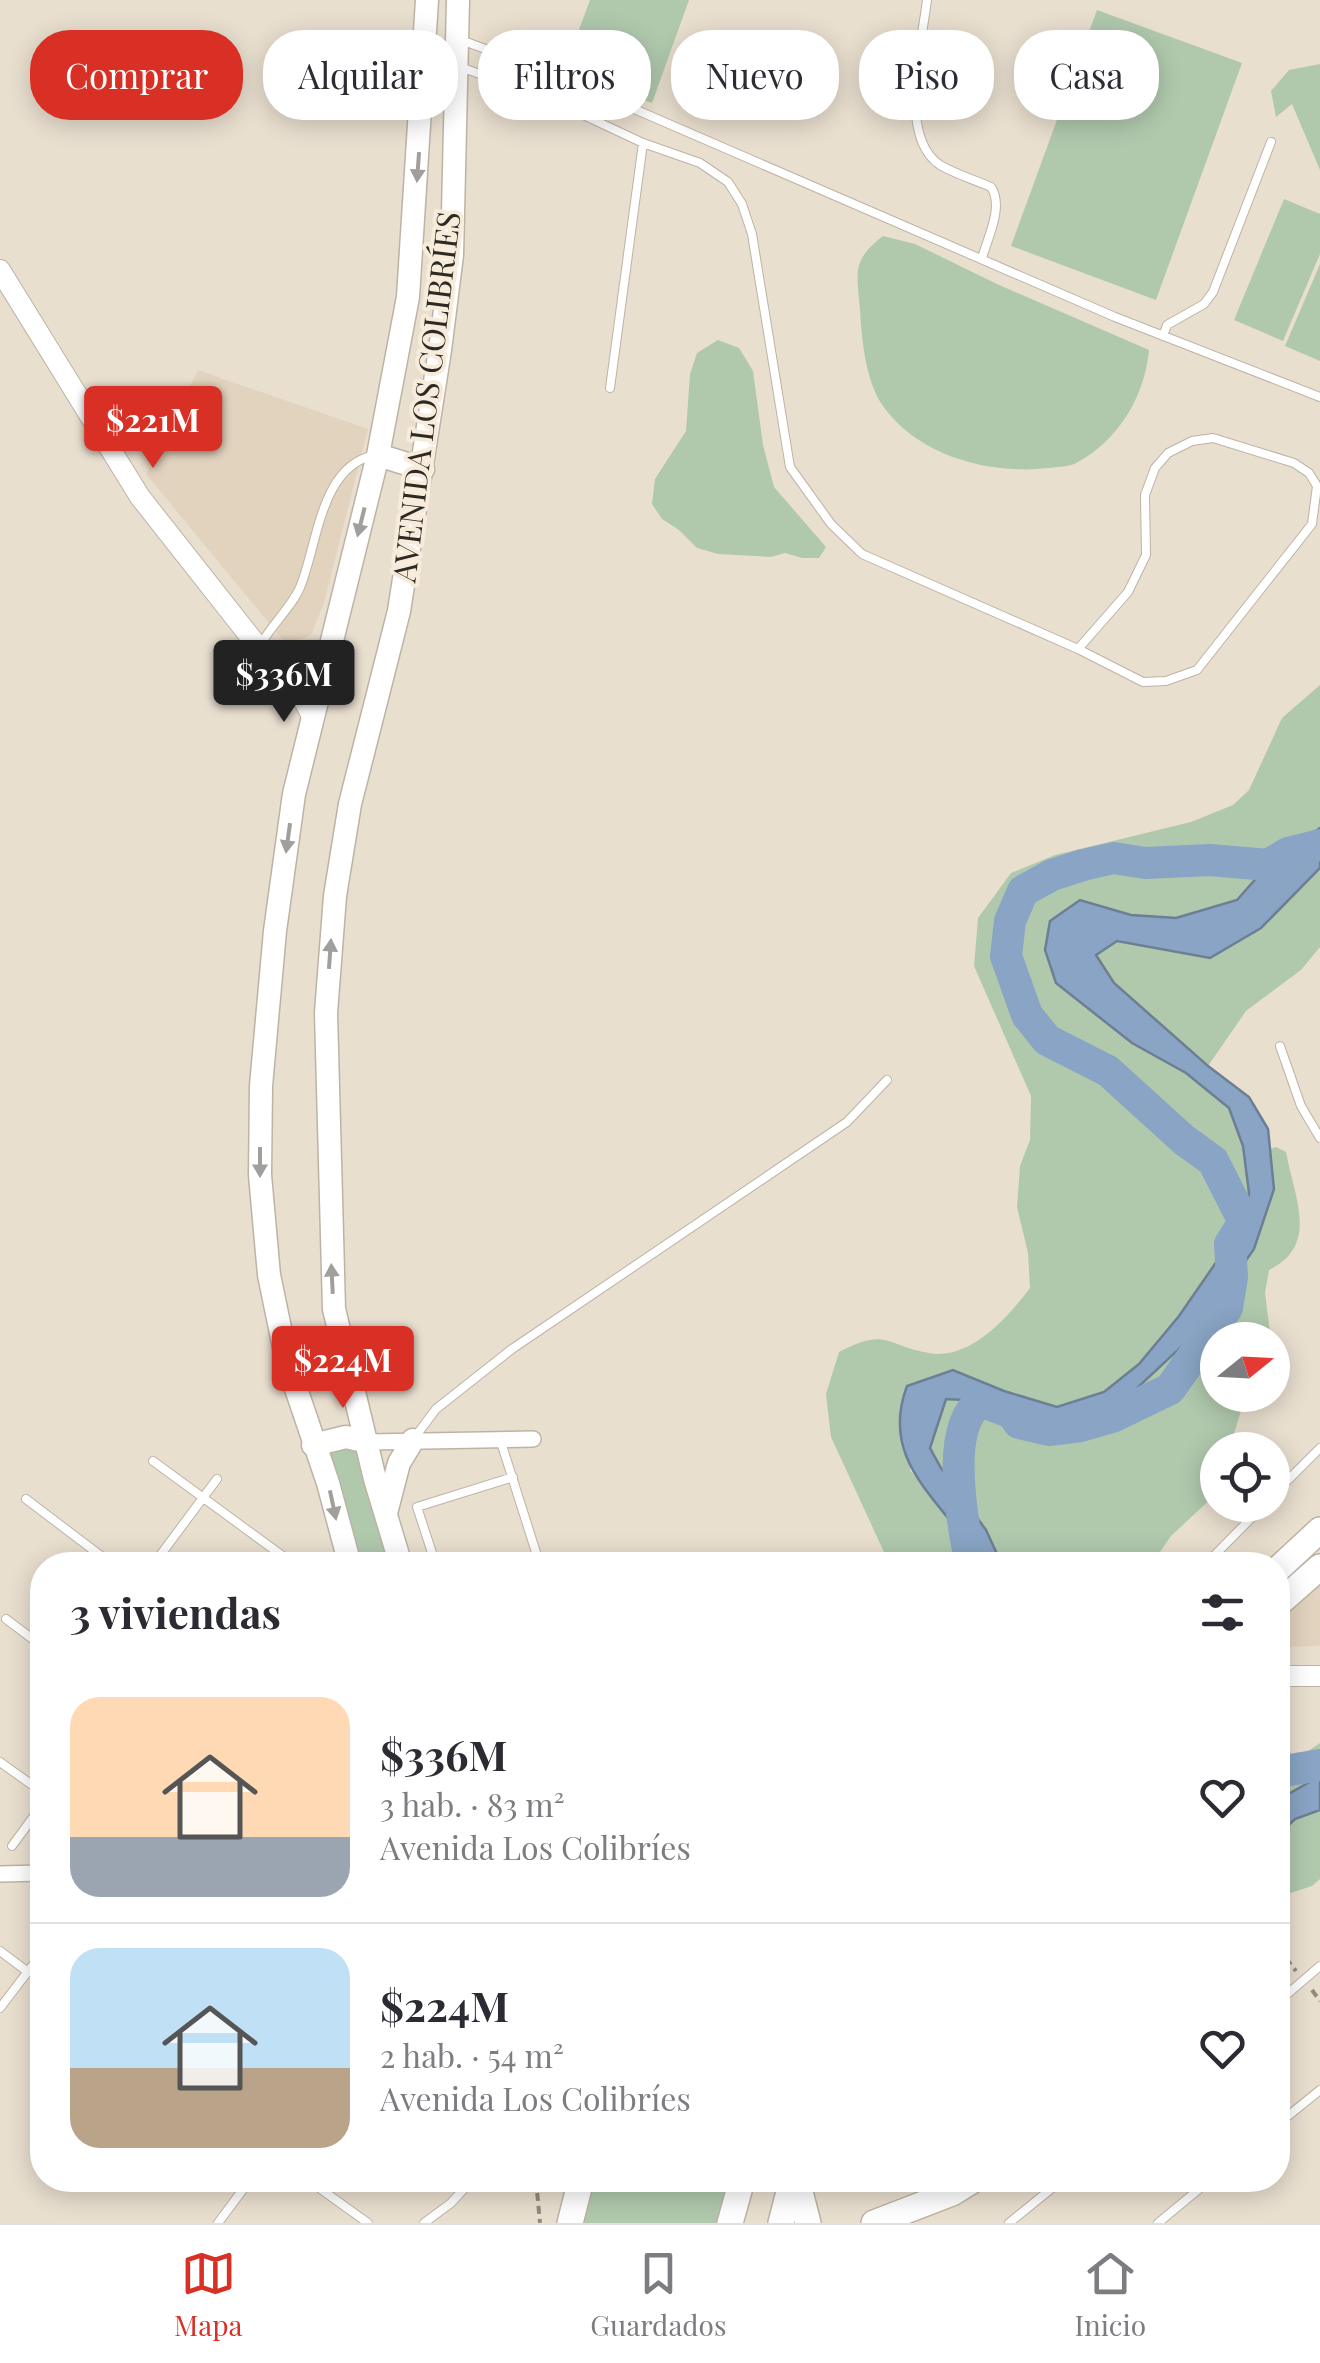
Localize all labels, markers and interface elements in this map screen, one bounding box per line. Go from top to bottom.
chip: Comprar [30,30,243,120]
chip: Alquilar [263,30,458,120]
chip: Filtros [478,30,651,120]
chip: Nuevo [671,30,839,120]
chip: Piso [859,30,994,120]
chip: Casa [1014,30,1159,120]
one-way arrow [410,152,426,184]
street label: AVENIDA LOS COLIBRÍES [380,209,469,586]
pin: $221M [83,386,223,471]
text: $221M [106,397,200,440]
one-way arrow [353,507,368,538]
pin: $336M [214,640,354,725]
text: $336M [235,651,333,694]
one-way arrow [280,823,296,855]
one-way arrow [323,938,339,969]
one-way arrow [252,1146,268,1178]
one-way arrow [324,1262,340,1294]
north arrow [1200,1322,1290,1412]
map controls [1200,1322,1290,1522]
pin: $224M [273,1326,413,1411]
text: $224M [294,1337,392,1380]
button: locate [1200,1432,1290,1522]
one-way arrow [326,1490,341,1521]
text: 3 viviendas [70,1584,281,1640]
icon: filters [1195,1585,1250,1640]
text: $336M [380,1726,507,1782]
icon: home [150,1737,270,1857]
icon: heart [1195,1770,1250,1825]
text: 3 hab. · 83 m² [380,1782,565,1825]
text: Avenida Los Colibríes [380,1825,691,1868]
text: $224M [380,1977,509,2033]
icon: home [150,1988,270,2108]
icon: heart [1195,2021,1250,2076]
text: 2 hab. · 54 m² [380,2033,564,2076]
text: Avenida Los Colibríes [380,2076,691,2119]
tab: Mapa [174,2246,242,2343]
tab: Guardados [590,2246,726,2343]
tab: Inicio [1074,2246,1146,2343]

